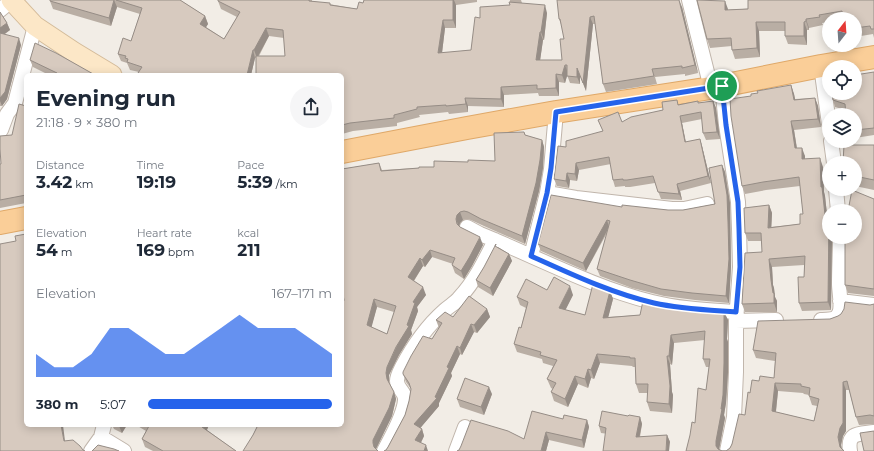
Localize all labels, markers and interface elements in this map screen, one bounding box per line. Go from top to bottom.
north arrow [822,12,862,52]
map controls [822,12,862,244]
button: locate [822,60,862,100]
pin [705,69,739,103]
icon: arrive [711,75,733,97]
text: Evening run [36,85,176,112]
button: share [290,86,332,128]
button: layers [822,108,862,148]
text: 21:18 · 9 × 380 m [36,114,138,130]
button: + [822,156,862,196]
text: Distance [36,158,84,172]
text: Time [137,158,164,172]
text: Pace [237,158,264,172]
text: 3.42 [36,172,72,192]
text: 19:19 [137,172,176,192]
text: 5:39 [237,172,273,192]
text: km [72,177,93,191]
text: /km [273,177,298,191]
button: − [822,204,862,244]
text: Elevation [36,226,87,240]
text: Heart rate [137,226,192,240]
text: kcal [237,226,259,240]
text: 54 [36,240,58,260]
text: 169 [137,240,165,260]
text: 211 [237,240,261,260]
text: m [58,245,72,259]
text: bpm [165,245,194,259]
text: Elevation [36,285,96,301]
text: 167–171 m [272,285,332,301]
text: 380 m [36,396,78,412]
text: 5:07 [100,396,126,412]

